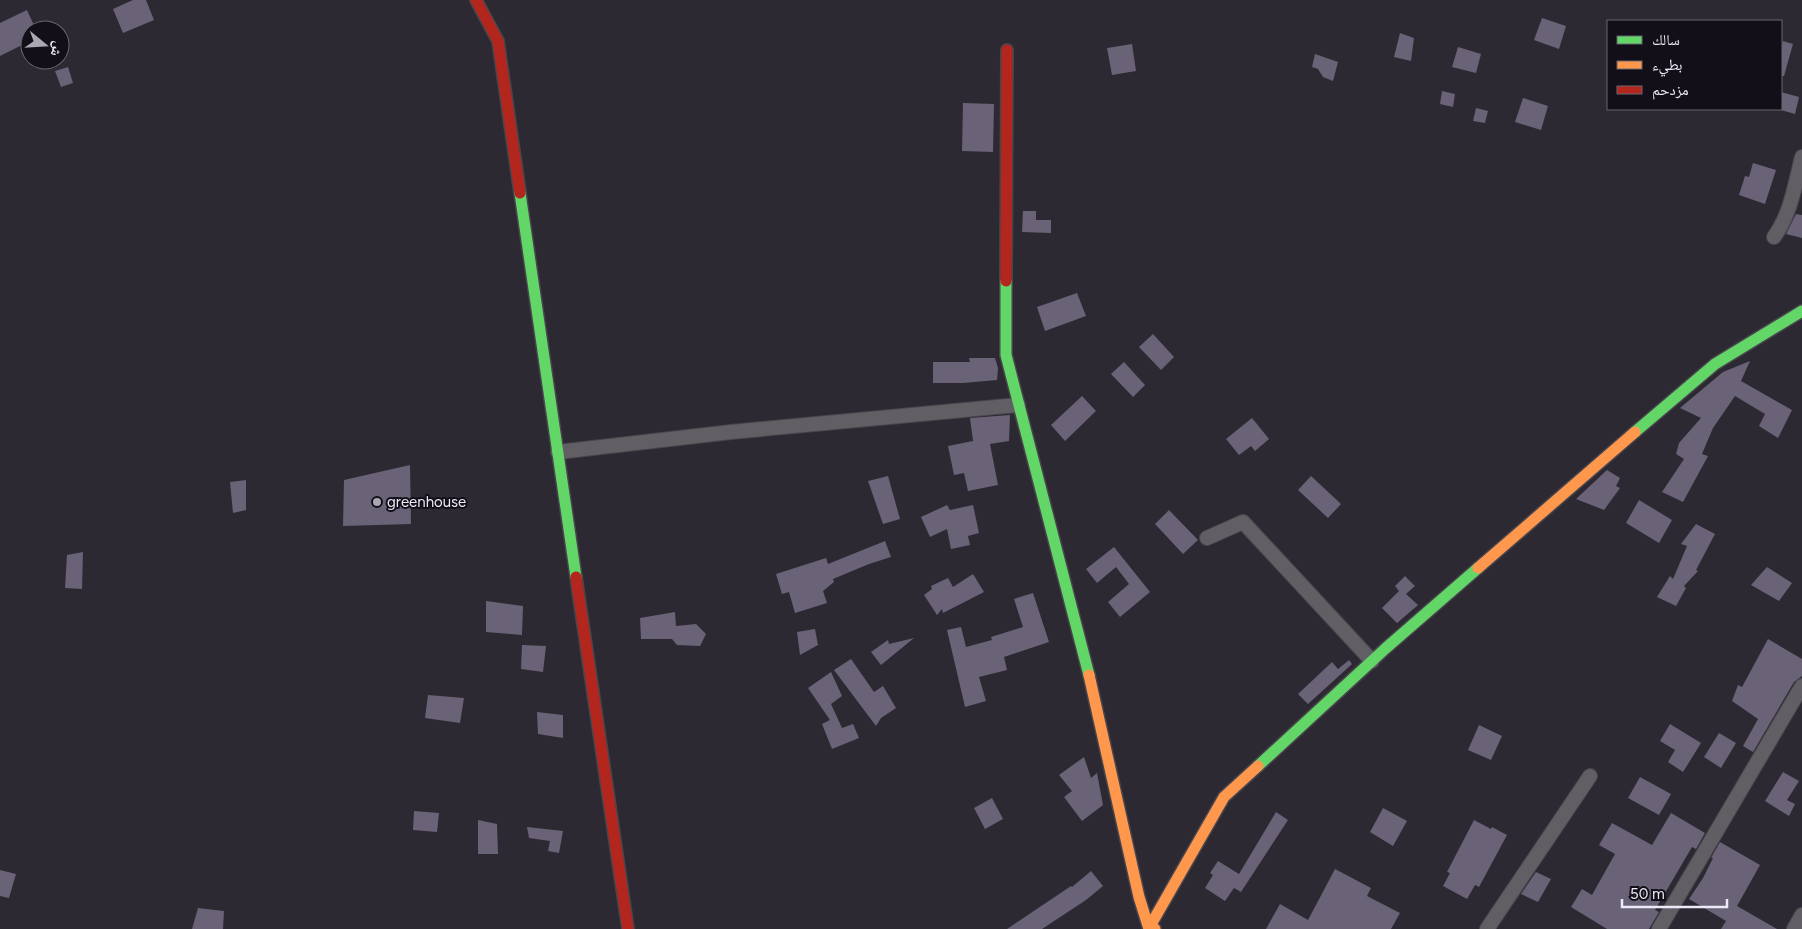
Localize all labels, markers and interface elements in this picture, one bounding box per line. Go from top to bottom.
north arrow [20,20,70,70]
legend [1607,20,1782,110]
text: سالك [1652,31,1680,49]
text: ش [46,39,67,59]
text: بطيء [1652,56,1682,77]
text: مزدحم [1652,81,1689,100]
place label: greenhouse [387,493,466,511]
marker: greenhouse [371,496,383,508]
scale bar [1622,876,1727,908]
text: 50 m [1630,885,1665,903]

